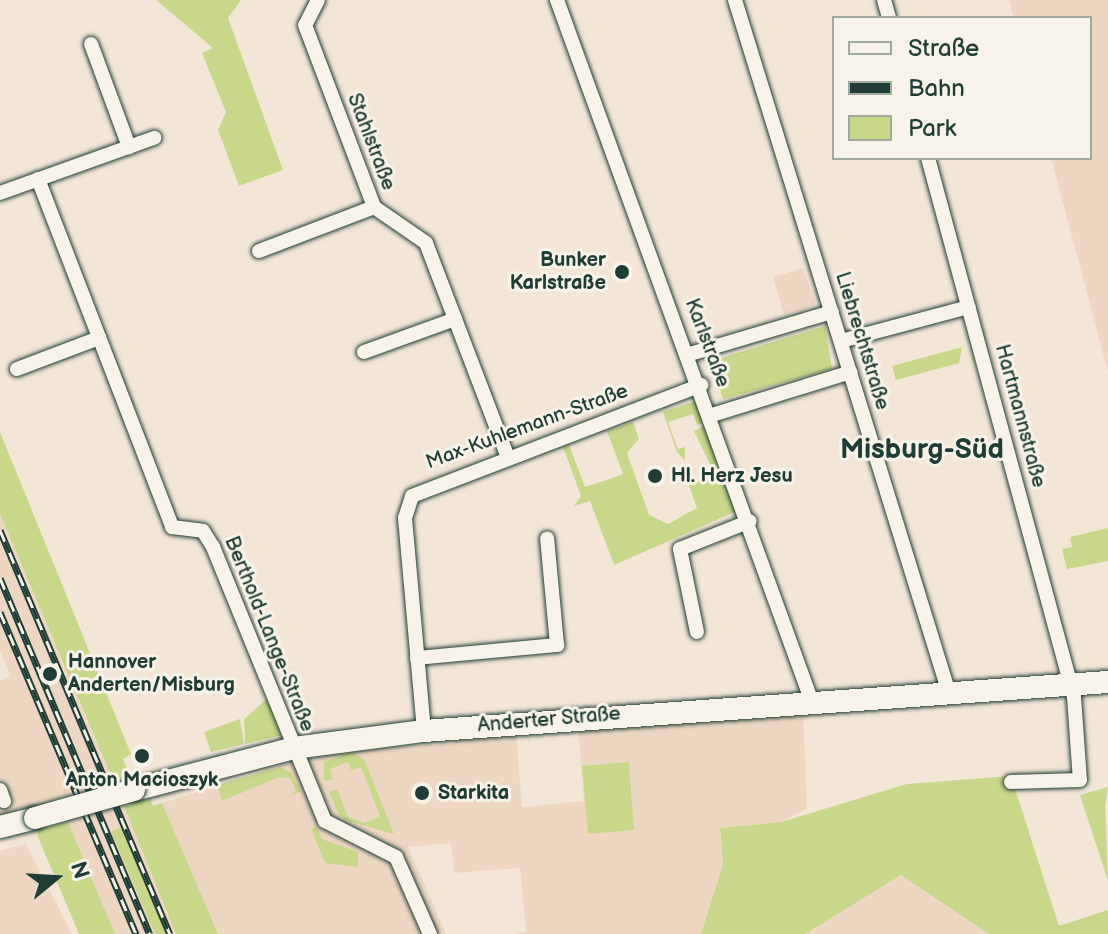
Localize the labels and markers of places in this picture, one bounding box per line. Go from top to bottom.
place label: Bunker Karlstraße [510,248,606,295]
marker: Bunker Karlstraße [613,263,631,281]
place label: Hl. Herz Jesu [671,464,793,488]
marker: Hl. Herz Jesu [646,467,664,485]
place label: Hannover Anderten/Misburg [68,650,235,697]
marker: Hannover Anderten/Misburg [39,663,61,685]
marker: Anton Macioszyk [133,747,151,765]
place label: Anton Macioszyk [66,768,218,792]
place label: Starkita [438,781,509,805]
marker: Starkita [413,784,431,802]

